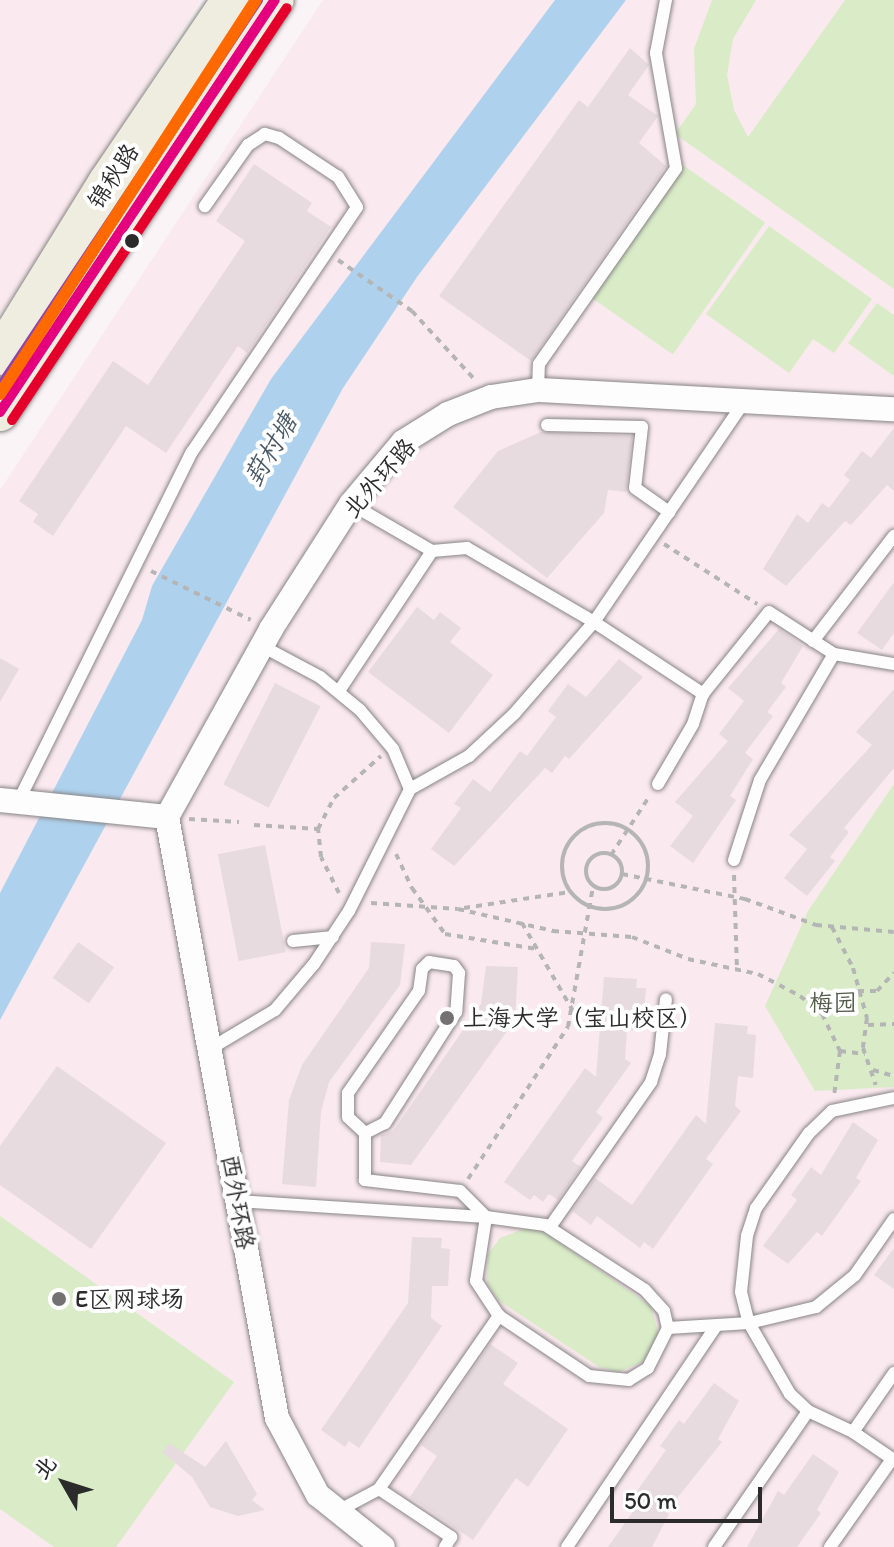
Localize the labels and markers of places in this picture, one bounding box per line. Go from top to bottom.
unlabelled marker [124,233,140,249]
place label: 上海大学（宝山校区） [463,1004,703,1032]
marker: 上海大学（宝山校区） [438,1009,456,1027]
place label: E区网球场 [75,1285,184,1313]
marker: E区网球场 [50,1290,68,1308]

